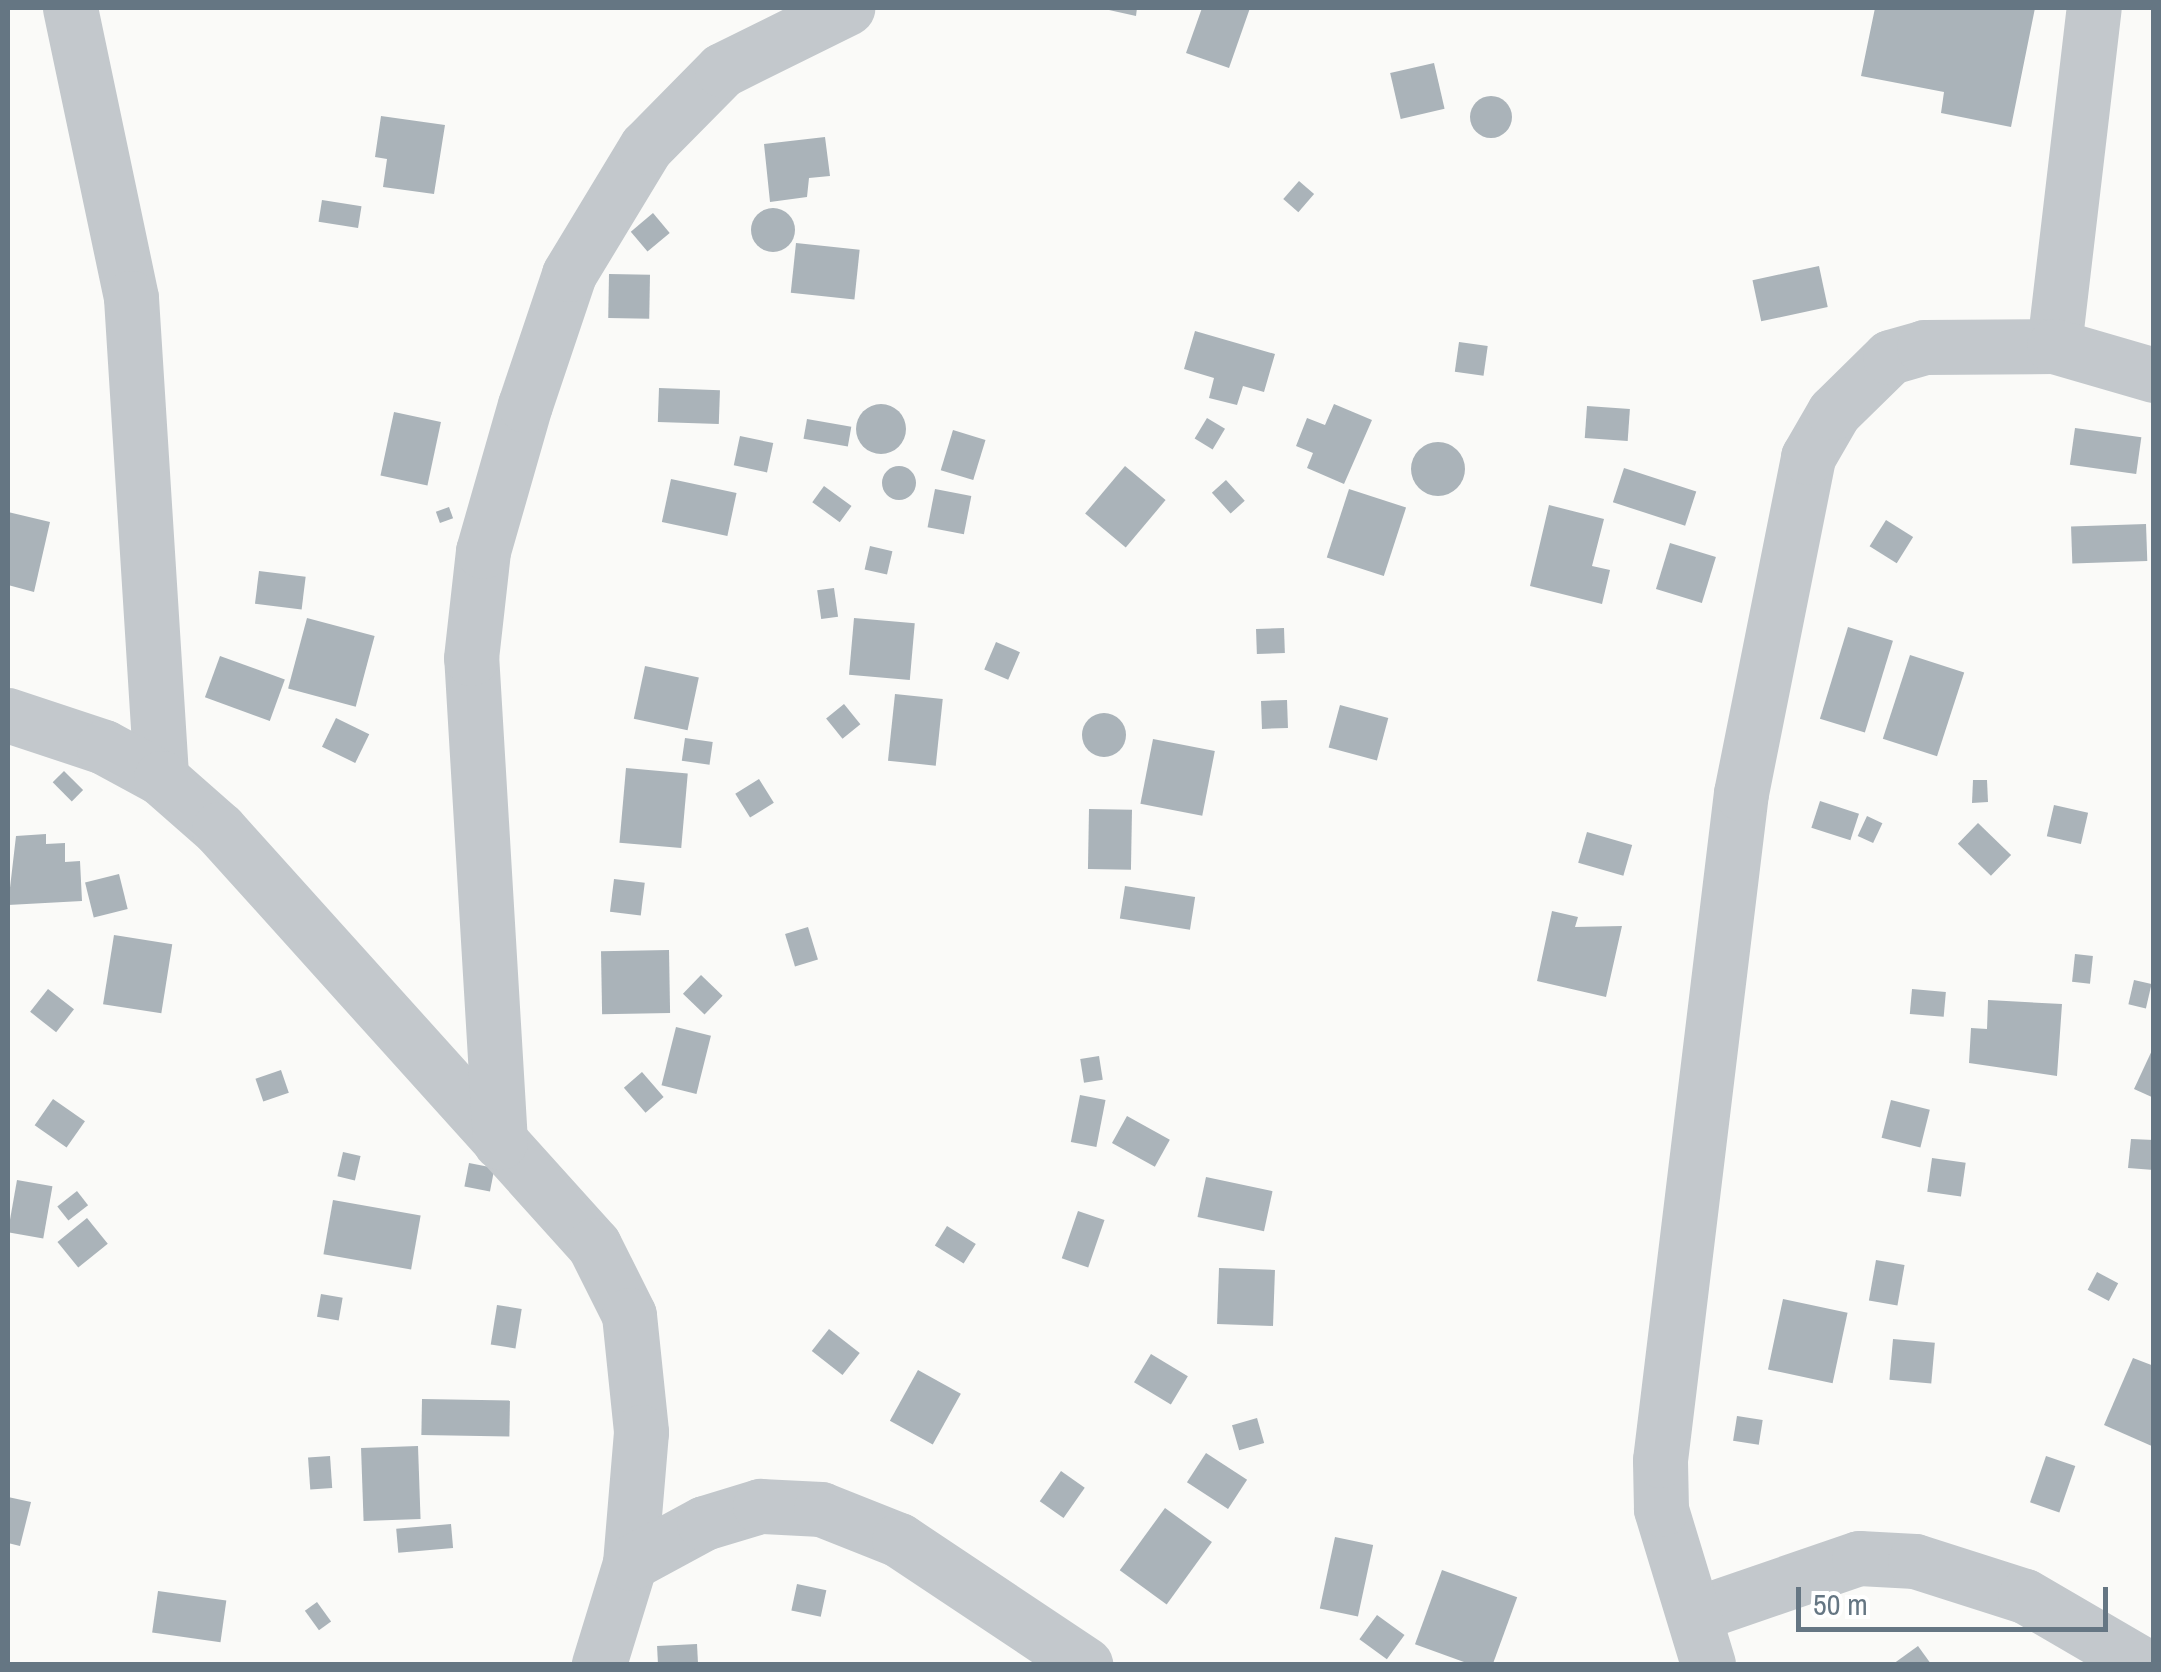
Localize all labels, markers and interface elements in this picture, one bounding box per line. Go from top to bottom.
scale bar [1801,1567,2114,1629]
text: 50 m [1813,1584,1868,1624]

